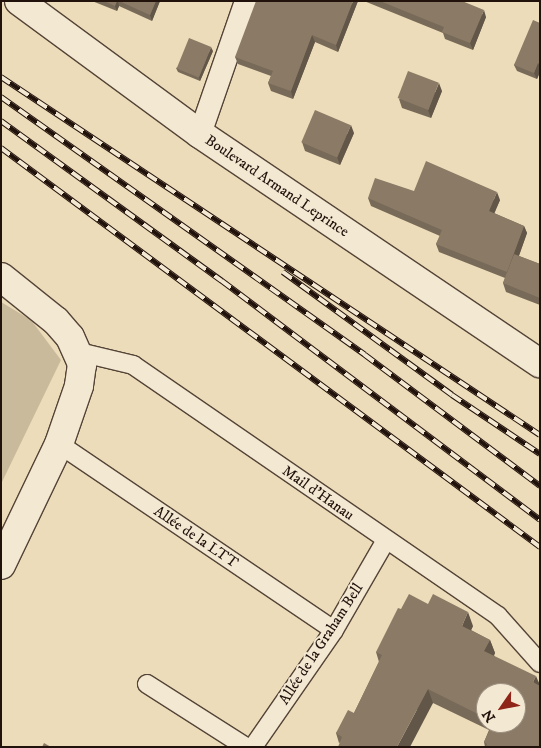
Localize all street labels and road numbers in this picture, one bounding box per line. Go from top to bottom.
street label: Boulevard Armand Leprince [202,131,352,241]
street label: Mail d'Hanau [279,462,357,524]
street label: Allée de la LTT [150,502,242,572]
street label: Allée de la Graham Bell [275,580,367,708]

